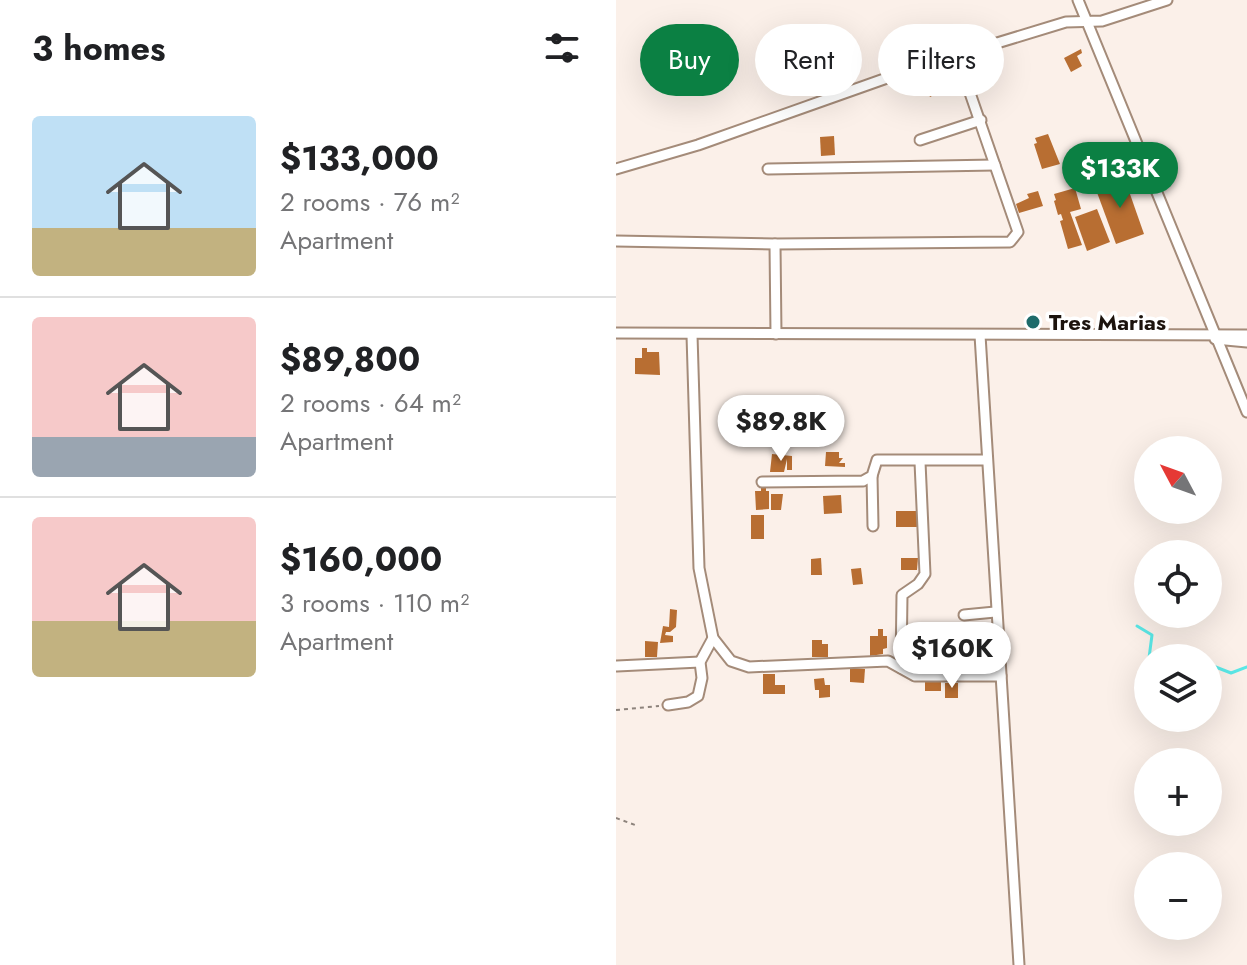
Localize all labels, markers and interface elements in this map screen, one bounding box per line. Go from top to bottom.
text: 3 homes [32,24,166,73]
chip: Buy [640,24,739,96]
chip: Rent [755,24,862,96]
chip: Filters [878,24,1004,96]
icon: filters [540,26,584,70]
text: $133,000 [280,134,439,183]
pin: $133K [1064,142,1176,210]
icon: home [96,148,192,244]
text: $133K [1080,149,1160,187]
text: 2 rooms · 76 m² [280,183,459,221]
text: Apartment [280,221,393,259]
place label: Tres Marias [1049,306,1166,338]
marker: Tres Marias [1024,313,1042,331]
text: $89,800 [280,335,420,384]
icon: home [96,349,192,445]
text: 2 rooms · 64 m² [280,384,461,422]
pin: $89.8K [716,395,846,463]
text: $89.8K [736,402,826,440]
text: Apartment [280,422,393,460]
north arrow [1134,436,1222,524]
map controls [1134,436,1222,940]
text: $160,000 [280,535,442,584]
button: locate [1134,540,1222,628]
icon: home [96,549,192,645]
text: 3 rooms · 110 m² [280,584,469,622]
text: Apartment [280,622,393,660]
pin: $160K [896,622,1008,690]
text: $160K [911,629,993,667]
button: layers [1134,644,1222,732]
button: + [1134,748,1222,836]
button: − [1134,852,1222,940]

